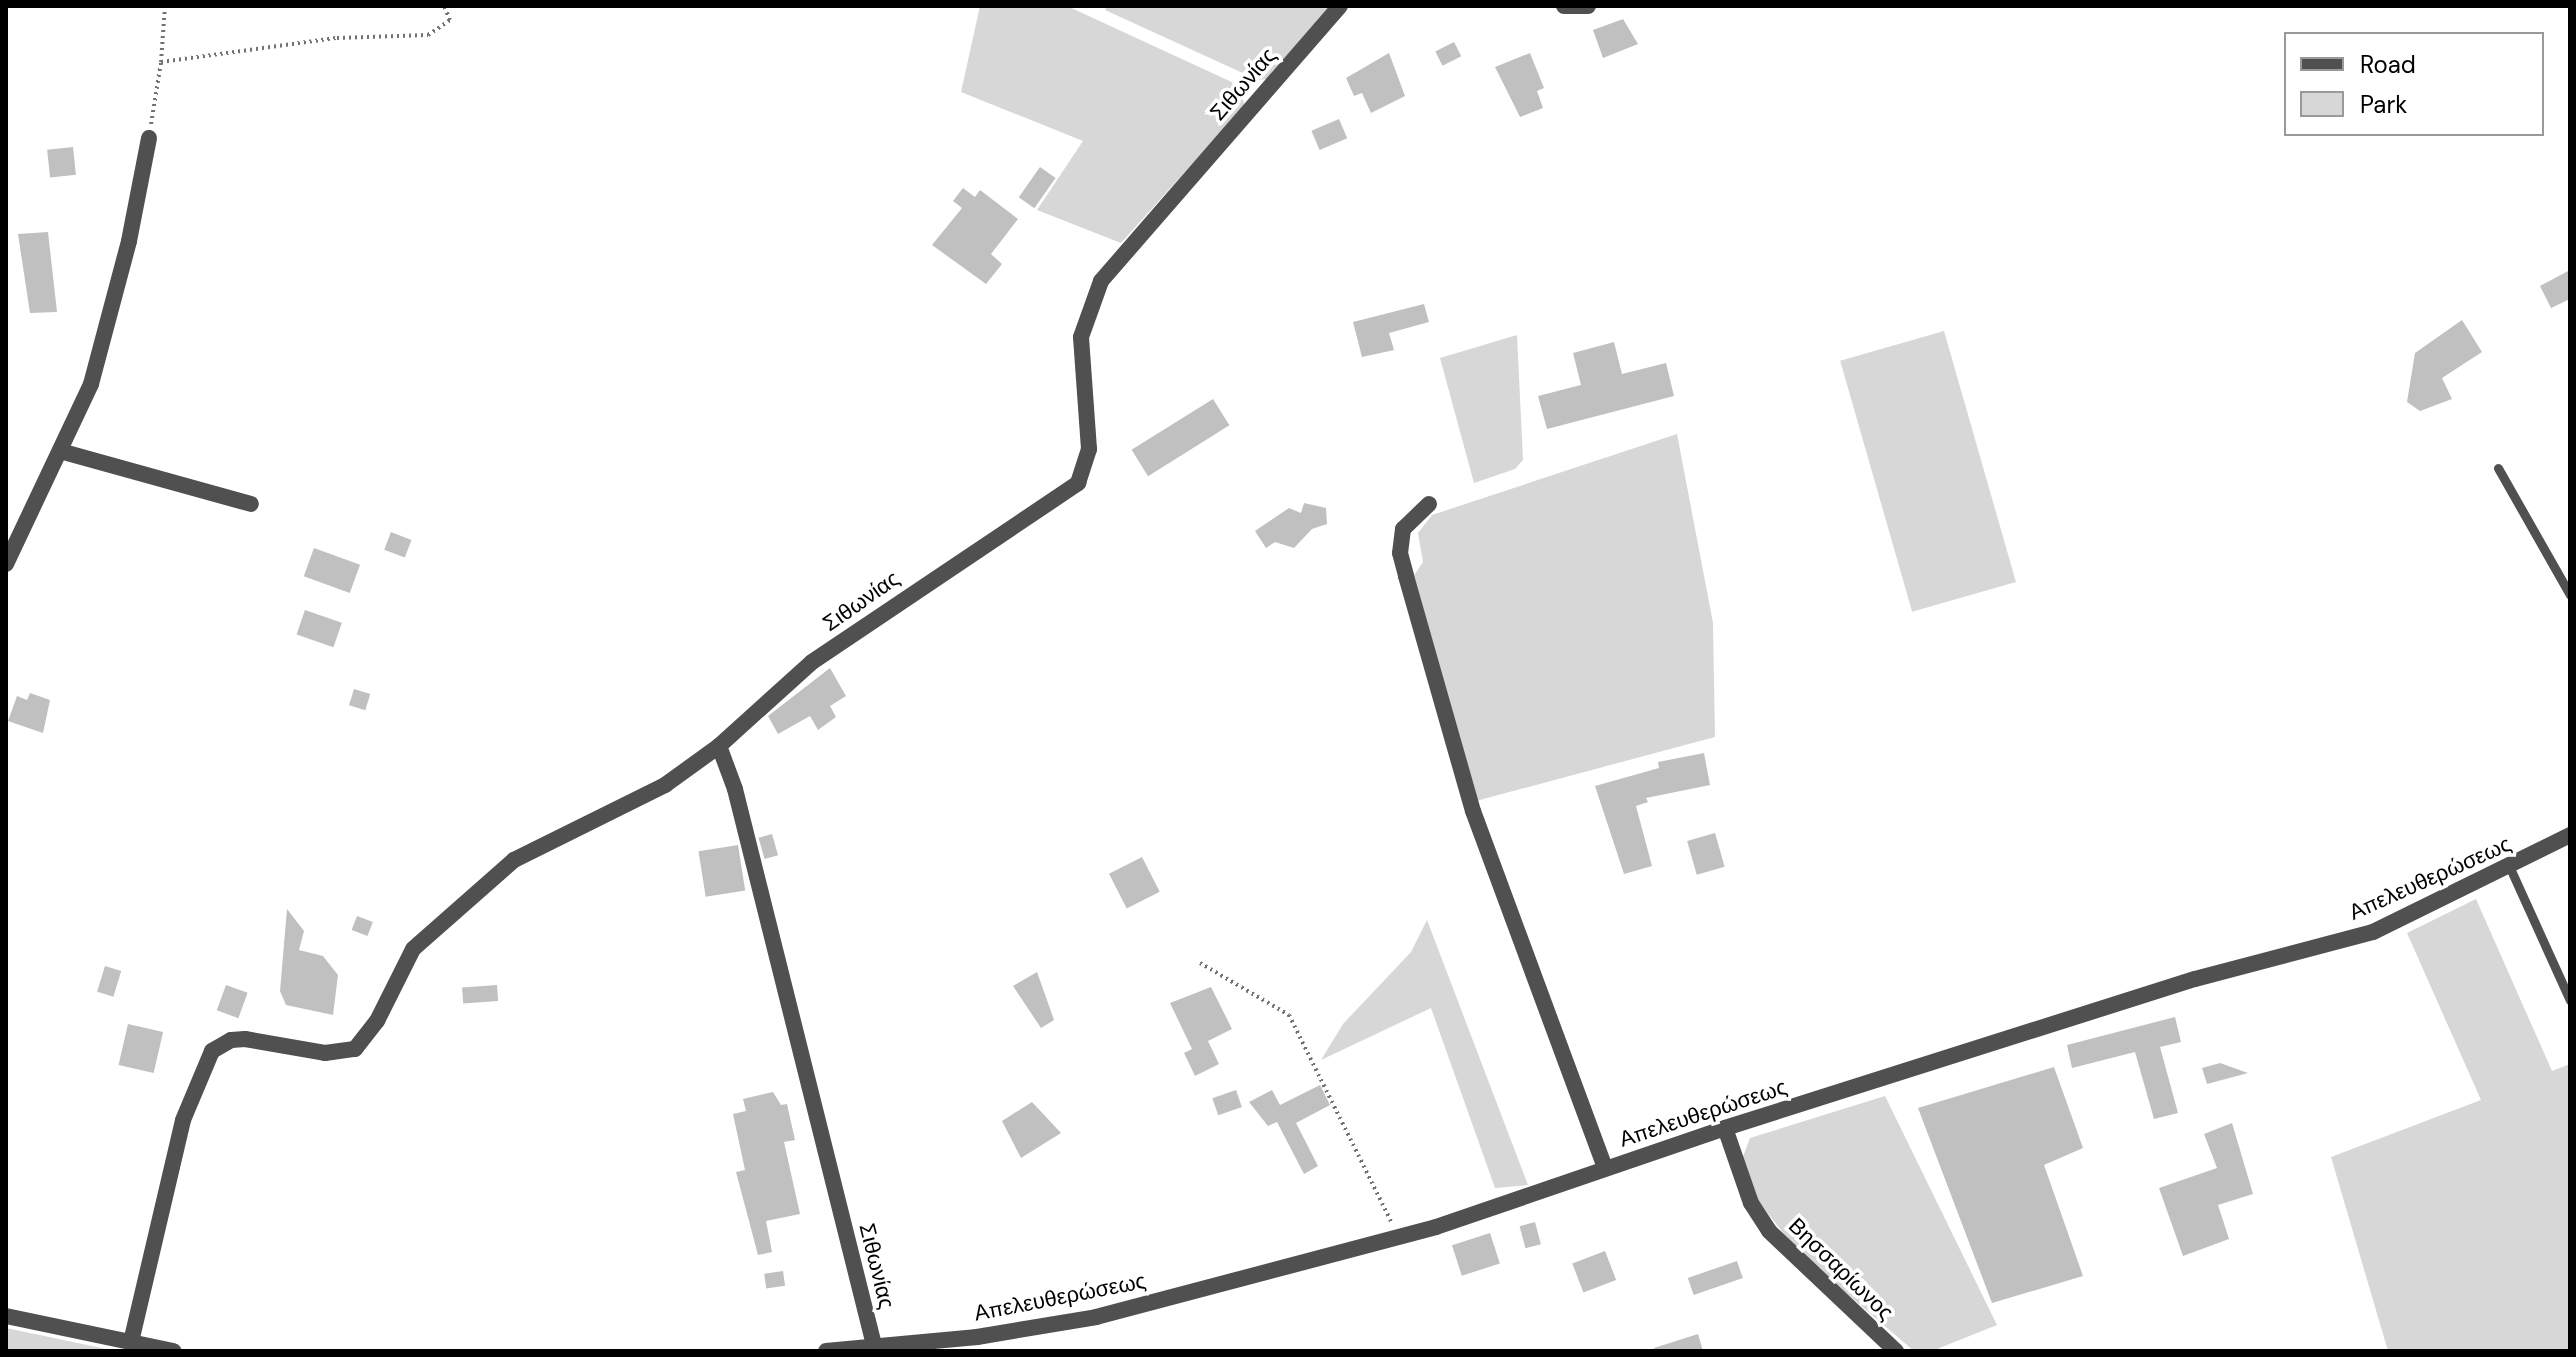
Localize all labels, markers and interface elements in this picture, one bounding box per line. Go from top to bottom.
legend [2284,32,2544,136]
street label: Σιθωνίας [1204,42,1282,126]
text: Road [2360,49,2416,80]
text: Park [2360,89,2407,120]
street label: Σιθωνίας [818,565,904,637]
street label: Απελευθερώσεως [2345,830,2515,926]
street label: Απελευθερώσεως [1616,1073,1790,1153]
street label: Βησσαρίωνος [1783,1213,1899,1325]
street label: Σιθωνίας [854,1221,900,1311]
street label: Απελευθερώσεως [972,1267,1148,1327]

